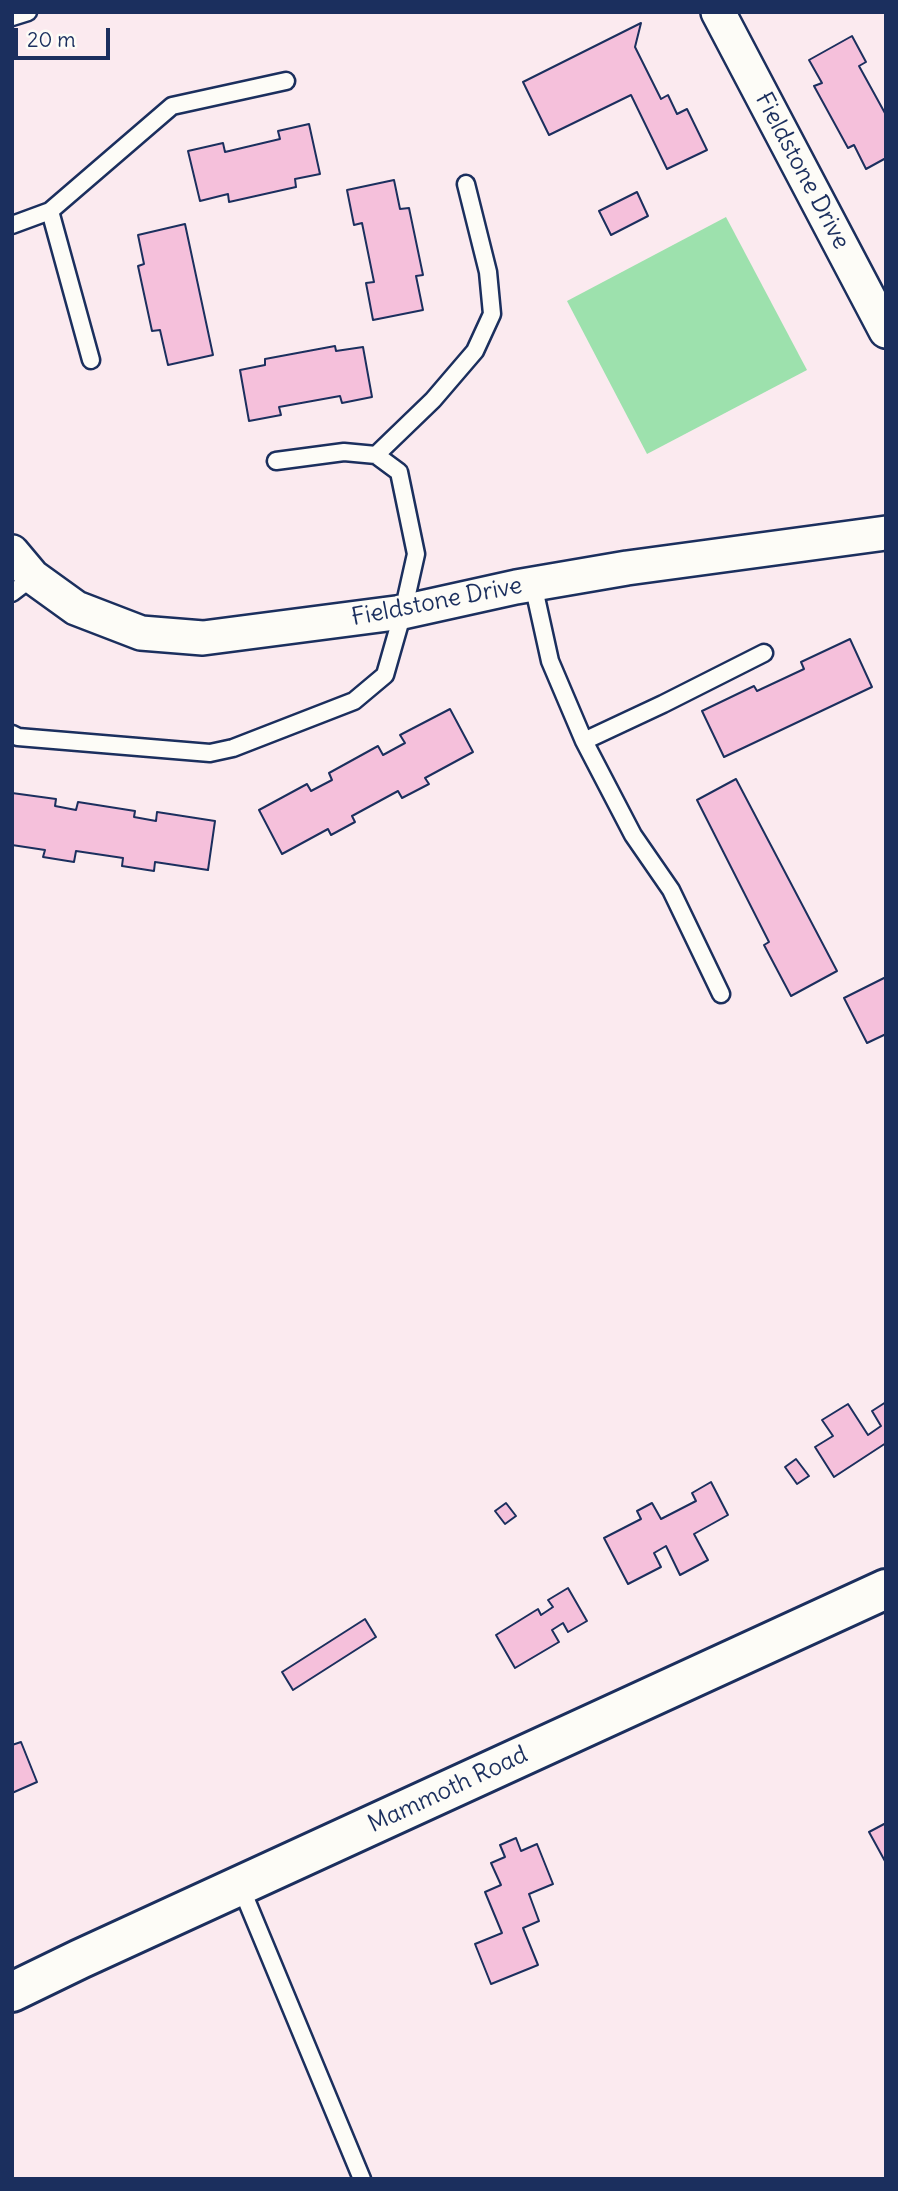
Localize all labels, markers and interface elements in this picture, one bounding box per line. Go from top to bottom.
scale bar [18,14,114,58]
text: 20 m [27,26,76,53]
street label: Fieldstone Drive [749,88,855,254]
street label: Fieldstone Drive [349,571,525,633]
street label: Mammoth Road [364,1741,532,1839]

